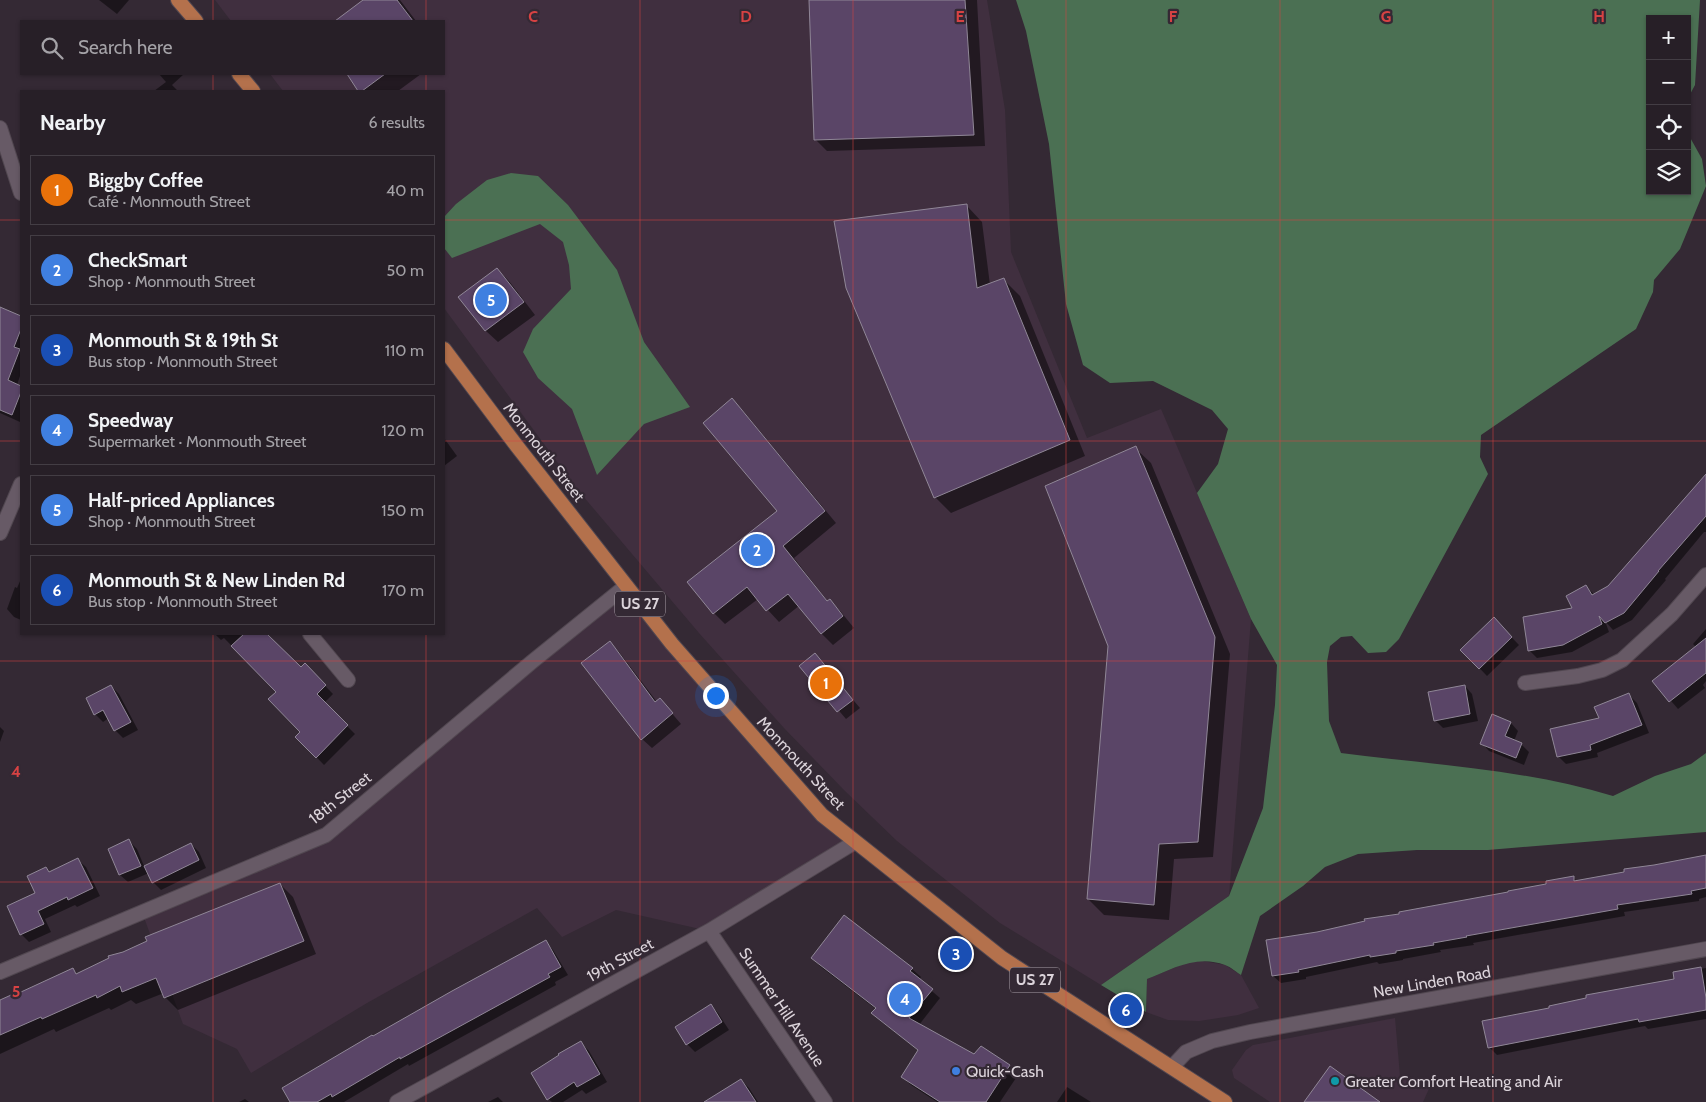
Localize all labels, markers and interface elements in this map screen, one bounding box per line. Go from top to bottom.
text: C [528,7,538,26]
text: D [740,7,752,26]
text: E [955,7,965,26]
text: F [1169,7,1178,26]
text: G [1381,7,1391,26]
text: H [1593,7,1605,26]
map controls [1646,15,1691,195]
button: + [1646,15,1691,60]
search box [20,20,445,75]
icon: search [38,34,66,62]
text: Search here [78,36,172,59]
button: − [1646,60,1691,105]
button: locate [1646,105,1691,150]
text: Nearby [40,110,106,135]
text: 6 results [369,113,425,132]
button: layers [1646,150,1691,195]
text: Biggby Coffee [88,169,203,192]
text: 1 [54,181,60,200]
text: 40 m [386,181,424,200]
text: Café · Monmouth Street [88,192,250,211]
text: CheckSmart [88,249,187,272]
text: 2 [53,261,61,280]
text: 50 m [387,261,424,280]
text: Shop · Monmouth Street [88,272,255,291]
pin: 5 [475,281,507,319]
text: Monmouth St & 19th St [88,329,278,352]
text: 3 [53,341,61,360]
text: 110 m [385,341,424,360]
text: Bus stop · Monmouth Street [88,352,277,371]
street label: Monmouth Street [499,399,589,506]
text: Speedway [88,409,173,432]
text: 4 [52,421,62,440]
text: 120 m [382,421,424,440]
text: Supermarket · Monmouth Street [88,432,307,451]
text: Half-priced Appliances [88,489,275,512]
text: 5 [53,501,61,520]
text: 150 m [381,501,424,520]
text: Shop · Monmouth Street [88,512,255,531]
pin: 2 [741,531,773,569]
text: Monmouth St & New Linden Rd [88,569,345,592]
text: 6 [53,581,62,600]
text: 170 m [382,581,424,600]
text: Bus stop · Monmouth Street [88,592,277,611]
road number: US 27 [615,592,665,616]
pin: 1 [810,664,842,702]
your location [703,683,729,709]
street label: Monmouth Street [753,712,849,814]
text: 4 [11,762,21,781]
street label: 18th Street [305,767,375,828]
street label: 19th Street [583,934,657,986]
pin: 3 [940,935,972,973]
street label: Summer Hill Avenue [735,944,829,1070]
street label: New Linden Road [1372,962,1492,1002]
road number: US 27 [1010,968,1060,992]
pin: 4 [889,980,921,1018]
text: 5 [12,982,20,1001]
pin: 6 [1110,991,1142,1029]
place label: Quick-Cash [966,1062,1044,1081]
marker: Quick-Cash [950,1065,962,1077]
place label: Greater Comfort Heating and Air [1345,1072,1563,1091]
marker: Greater Comfort Heating and Air [1329,1075,1341,1087]

